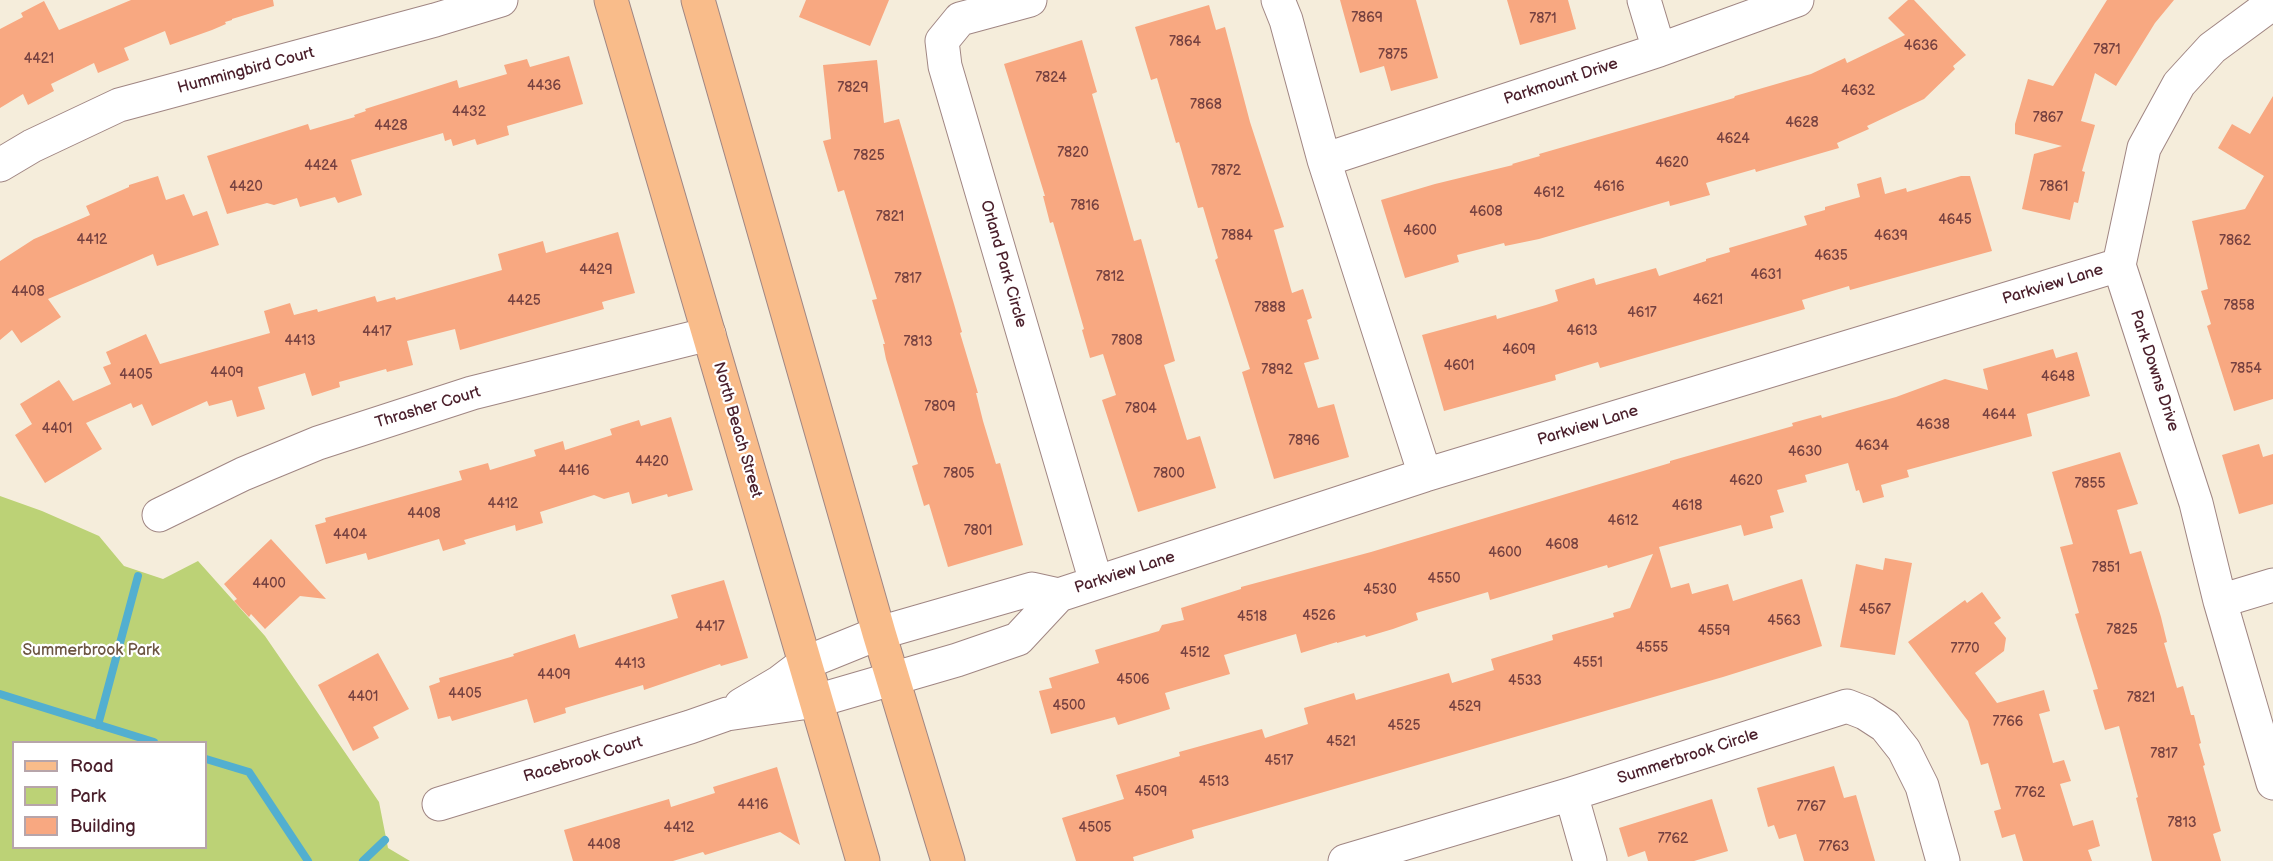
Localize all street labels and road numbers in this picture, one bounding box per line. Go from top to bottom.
street label: Hummingbird Court [175,44,317,98]
street label: Parkmount Drive [1501,54,1621,110]
street label: Orland Park Circle [976,198,1030,330]
street label: Parkview Lane [2000,261,2106,309]
street label: Park Downs Drive [2125,308,2183,434]
street label: North Beach Street [708,360,766,500]
street label: Thrasher Court [373,383,483,433]
street label: Parkview Lane [1535,402,1641,450]
street label: Parkview Lane [1072,548,1178,598]
street label: Summerbrook Circle [1615,725,1761,789]
street label: Racebrook Court [521,733,645,787]

